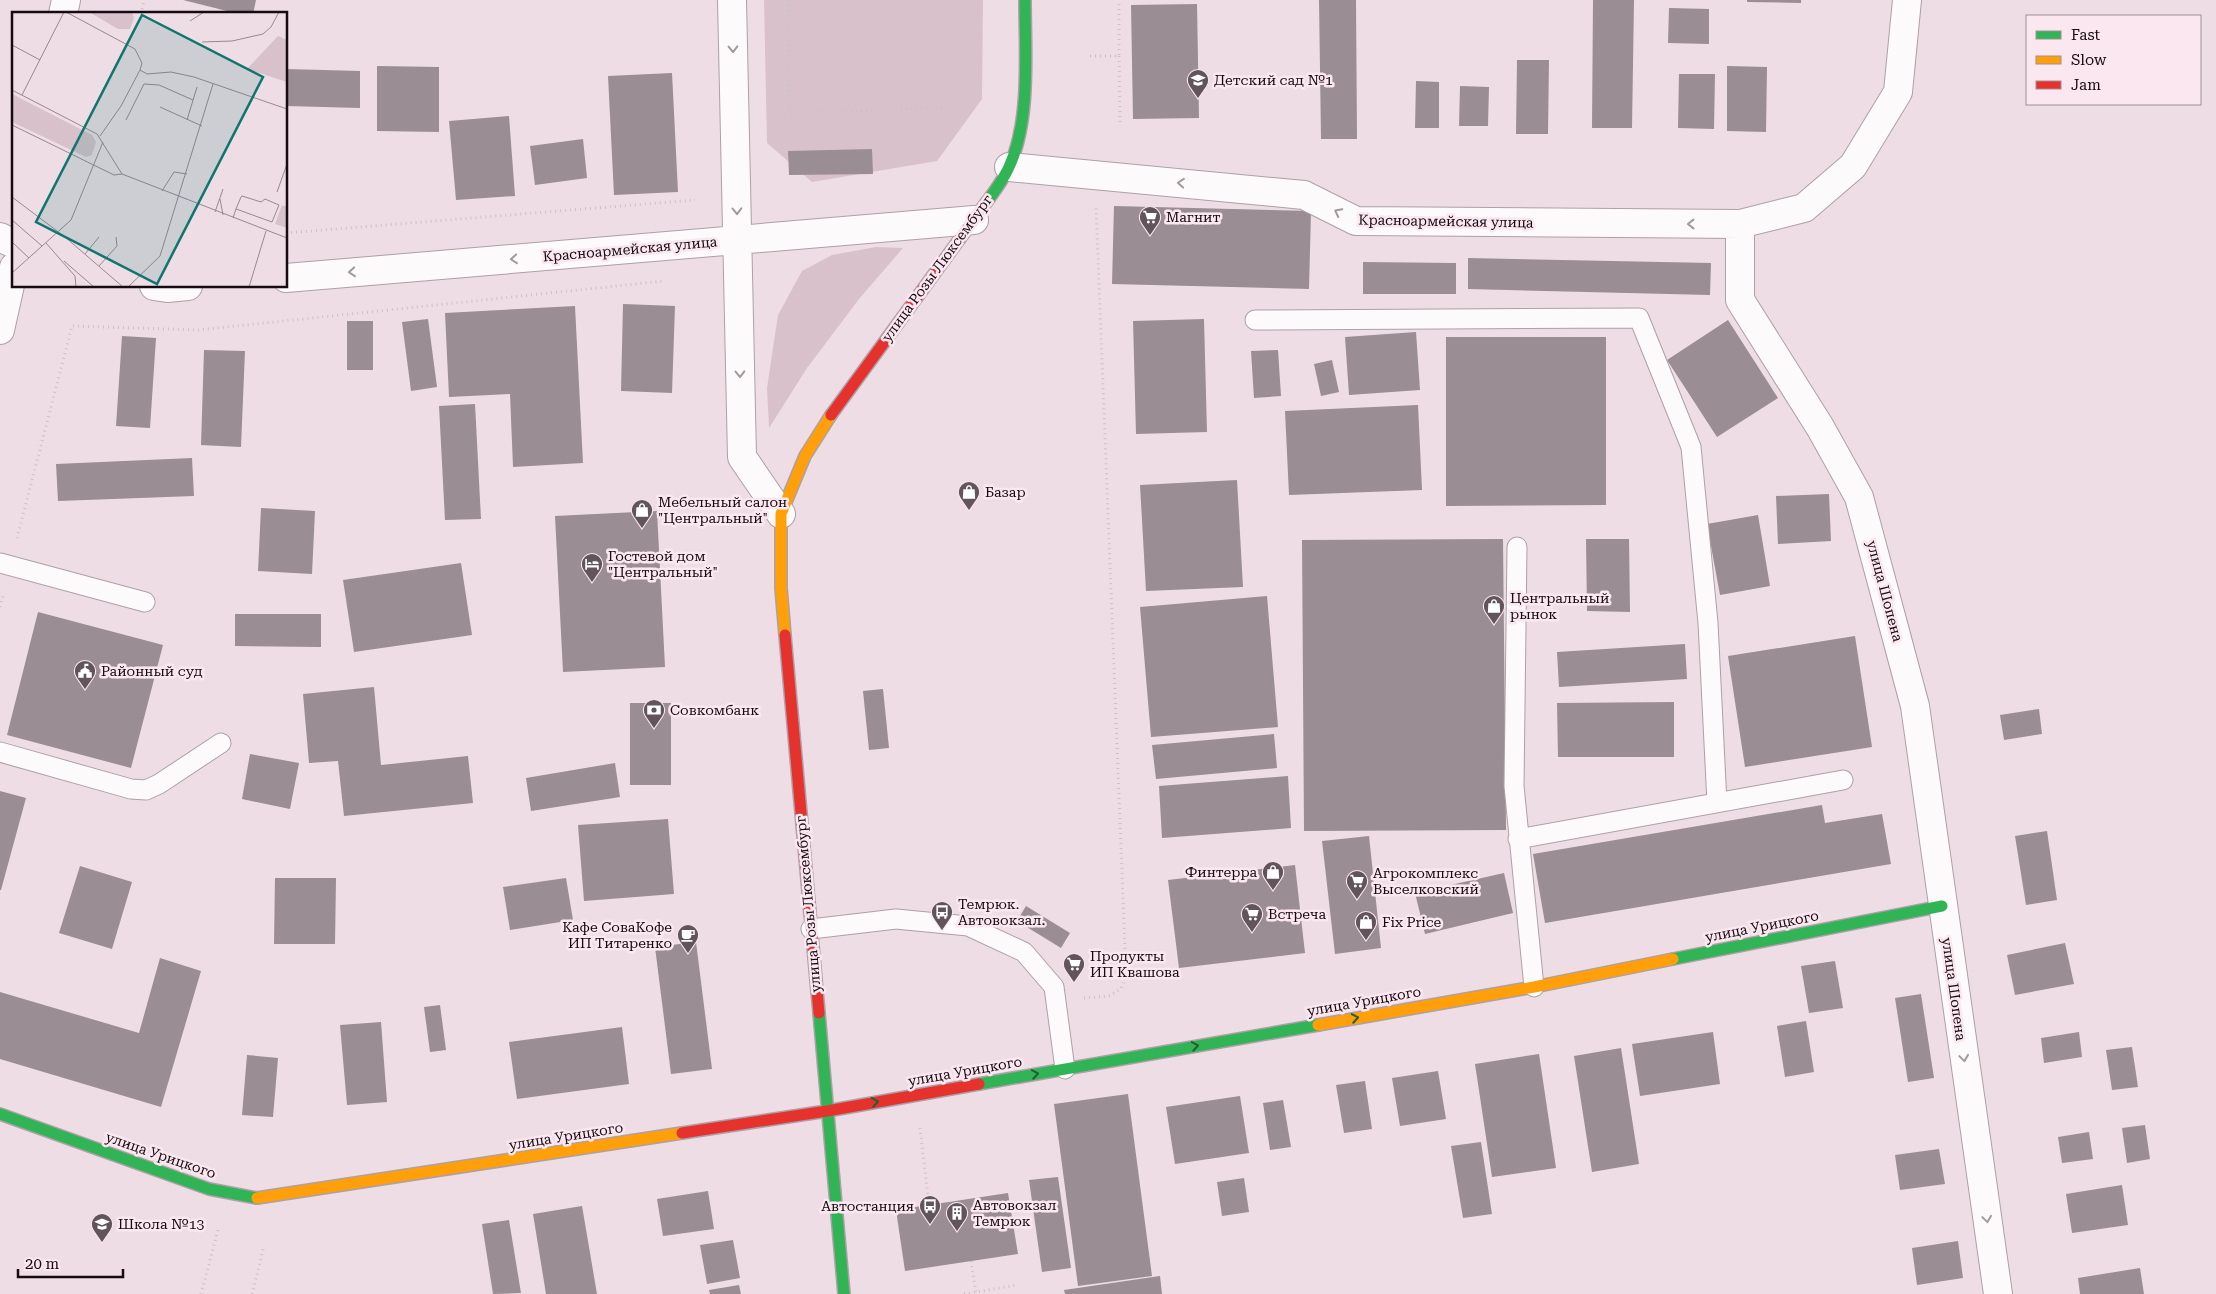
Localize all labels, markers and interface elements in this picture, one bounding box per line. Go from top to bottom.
inset map [12,12,288,288]
legend [2026,15,2201,105]
text: Fast [2071,26,2101,44]
one-way arrow [728,45,738,53]
text: Slow [2071,51,2107,69]
school or university icon: Детский сад №1 [1186,68,1210,99]
place label: Детский сад №1 [1214,72,1333,88]
text: Jam [2071,76,2101,94]
one-way arrow [1176,178,1184,189]
street label: улица Розы Люксембург [878,192,996,344]
supermarket icon: Магнит [1138,205,1162,236]
one-way arrow [731,207,742,215]
one-way arrow [1335,208,1344,218]
place label: Магнит [1166,209,1220,225]
street label: Красноармейская улица [1358,211,1534,231]
one-way arrow [1687,219,1694,229]
street label: Красноармейская улица [542,233,718,265]
one-way arrow [510,253,518,264]
one-way arrow [348,267,356,278]
one-way arrow [735,370,745,378]
shop icon: Базар [957,480,981,511]
place label: Базар [985,484,1026,500]
place label: Мебельный салон "Центральный" [658,494,787,526]
shop icon: Мебельный салон "Центральный" [630,498,654,529]
street label: улица Шопена [1864,539,1906,644]
place label: Гостевой дом "Центральный" [608,548,718,580]
hotel icon: Гостевой дом "Центральный" [580,552,604,583]
place label: Центральный рынок [1510,590,1609,622]
shop icon: Центральный рынок [1482,594,1506,625]
public building icon: Районный суд [73,659,97,690]
place label: Районный суд [101,663,203,679]
bank icon: Совкомбанк [642,698,666,729]
place label: Совкомбанк [670,702,759,718]
street label: улица Розы Люксембург [792,815,824,993]
shop icon: Финтерра [1261,860,1285,891]
place label: Финтерра [1185,864,1257,880]
place label: Агрокомплекс Выселковский [1373,865,1479,897]
supermarket icon: Агрокомплекс Выселковский [1345,869,1369,900]
place label: Темрюк. Автовокзал. [958,896,1045,928]
bus stop icon: Темрюк. Автовокзал. [930,900,954,931]
supermarket icon: Встреча [1240,902,1264,933]
place label: Встреча [1268,906,1326,922]
street label: улица Урицкого [1704,907,1820,945]
shop icon: Fix Price [1354,910,1378,941]
place label: Fix Price [1382,914,1442,930]
place label: Кафе СоваКофе ИП Титаренко [562,919,672,951]
cafe icon: Кафе СоваКофе ИП Титаренко [676,923,700,954]
street label: улица Шопена [1939,936,1969,1042]
place label: Продукты ИП Квашова [1090,948,1180,980]
supermarket icon: Продукты ИП Квашова [1062,952,1086,983]
street label: улица Урицкого [1306,983,1422,1019]
one-way arrow [1350,1014,1359,1024]
one-way arrow [1190,1042,1199,1052]
street label: улица Урицкого [907,1053,1023,1089]
one-way arrow [1958,1054,1969,1062]
one-way arrow [1030,1070,1039,1080]
one-way arrow [870,1098,879,1108]
street label: улица Урицкого [508,1119,624,1153]
street label: улица Урицкого [104,1129,218,1181]
bus stop icon: Автостанция [918,1194,942,1225]
place label: Автовокзал Темрюк [973,1197,1056,1229]
place label: Автостанция [821,1198,914,1214]
building icon: Автовокзал Темрюк [945,1201,969,1232]
school or university icon: Школа №13 [90,1212,114,1243]
one-way arrow [1981,1215,1992,1223]
place label: Школа №13 [118,1216,205,1232]
scale bar [18,1246,122,1278]
text: 20 m [25,1255,60,1273]

